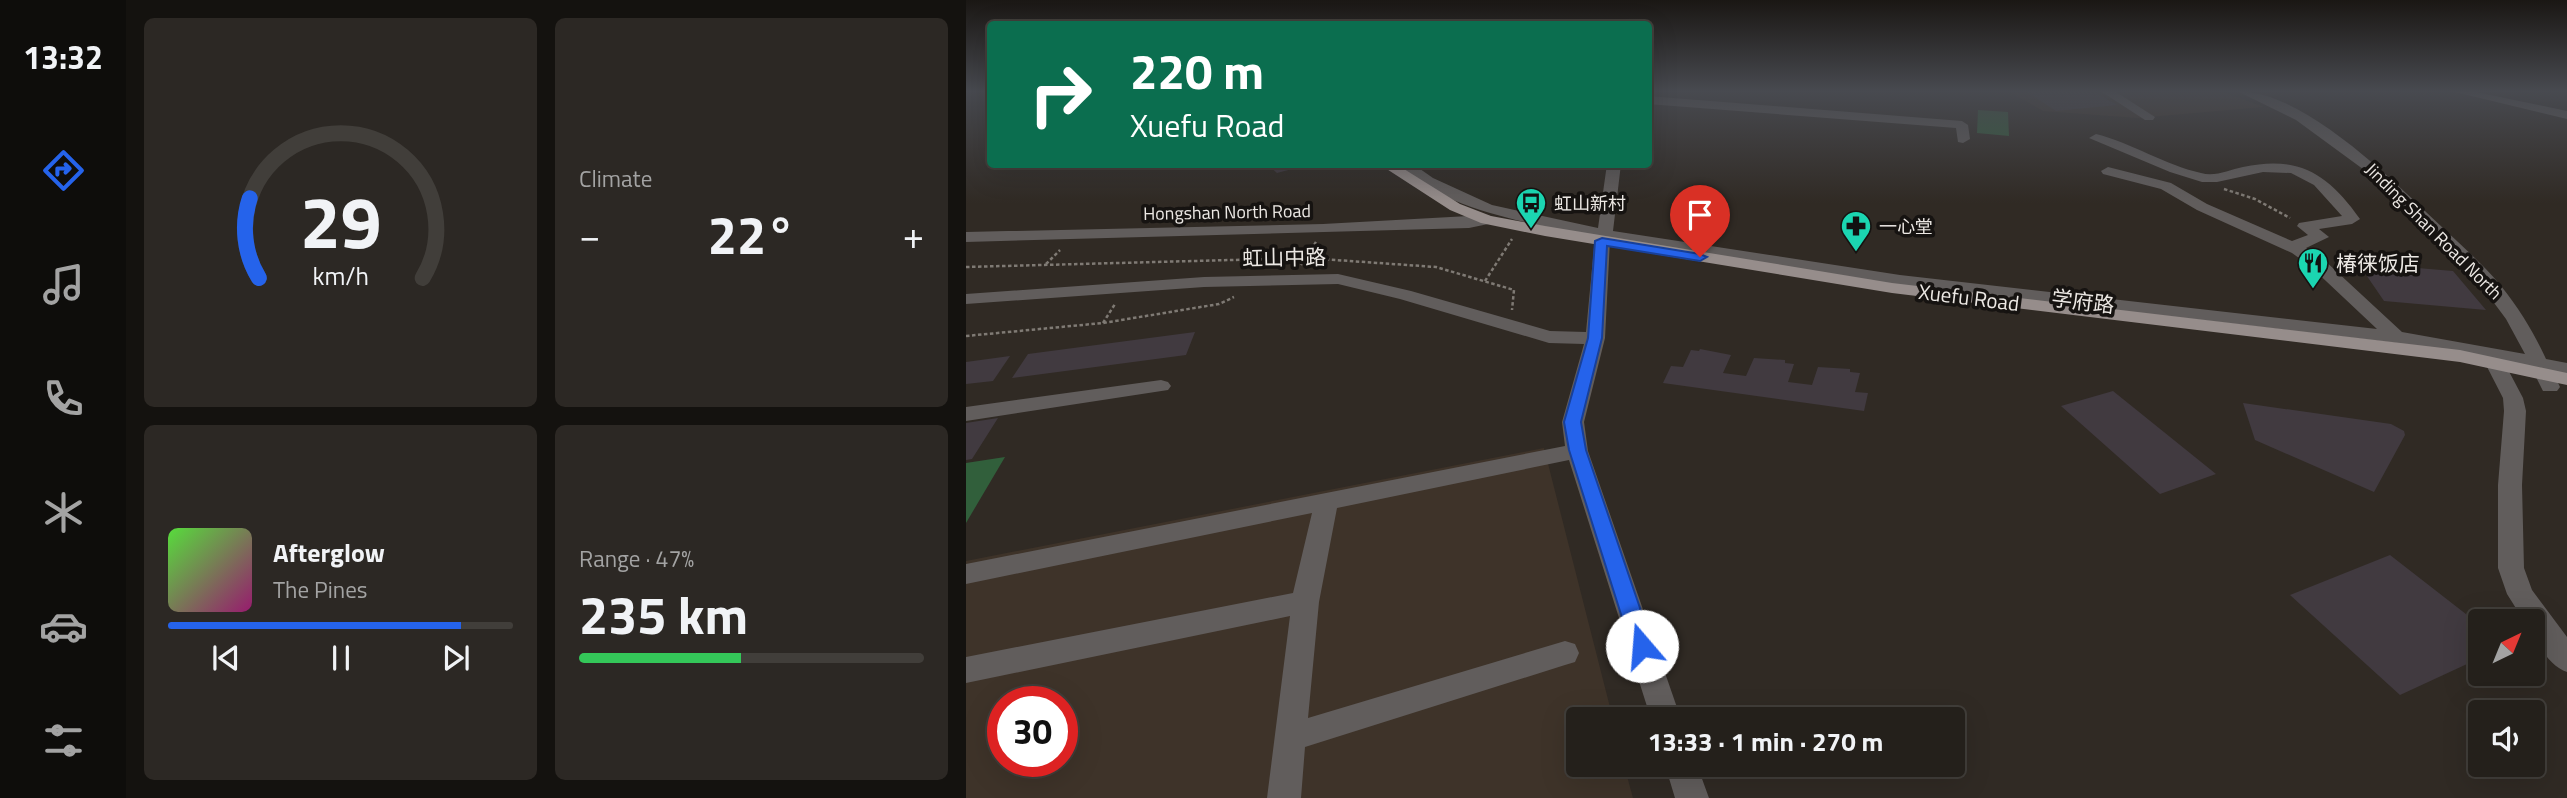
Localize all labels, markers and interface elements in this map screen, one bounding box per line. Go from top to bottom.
text: 13:32 [23,33,103,81]
text: 220 m [1130,33,1264,108]
icon: right [1015,49,1106,140]
text: Xuefu Road [1130,101,1284,149]
icon: directions [39,146,88,195]
street label: Jinding Shan Road North [2359,156,2509,306]
text: Climate [579,161,652,196]
text: 29 [300,167,381,277]
pin [1670,185,1730,257]
bus stop icon: 虹山新村 [1514,186,1548,230]
place label: 虹山新村 [1554,190,1626,217]
text: 22° [708,195,795,274]
icon: arrive [1681,196,1719,234]
street label: Hongshan North Road [1143,197,1311,227]
text: − [579,206,600,264]
text: + [903,206,924,264]
pharmacy icon: 一心堂 [1839,209,1873,253]
place label: 一心堂 [1879,213,1933,240]
street label: 虹山中路 [1242,240,1326,274]
restaurant icon: 椿徕饭店 [2296,246,2330,290]
place label: 椿徕饭店 [2336,247,2420,279]
text: km/h [312,257,369,295]
icon: music [39,260,88,309]
street label: Xuefu Road [1917,275,2021,319]
street label: 学府路 [2050,281,2116,321]
icon: phone [39,374,88,423]
icon: climate [39,488,88,537]
text: Afterglow [273,533,385,572]
text: Range · 47% [579,541,694,576]
text: The Pines [273,572,367,607]
text: 235 km [579,575,748,654]
icon: car [39,602,88,651]
position arrow [1605,609,1679,683]
north arrow [2468,609,2544,686]
map controls [2468,609,2545,777]
icon: previous [207,639,245,677]
icon: pause [322,639,360,677]
icon: next [437,639,475,677]
speed limit sign: 30 [987,686,1078,777]
button: sound [2468,700,2545,777]
icon: filters [39,716,88,765]
text: 13:33 · 1 min · 270 m [1648,722,1883,761]

